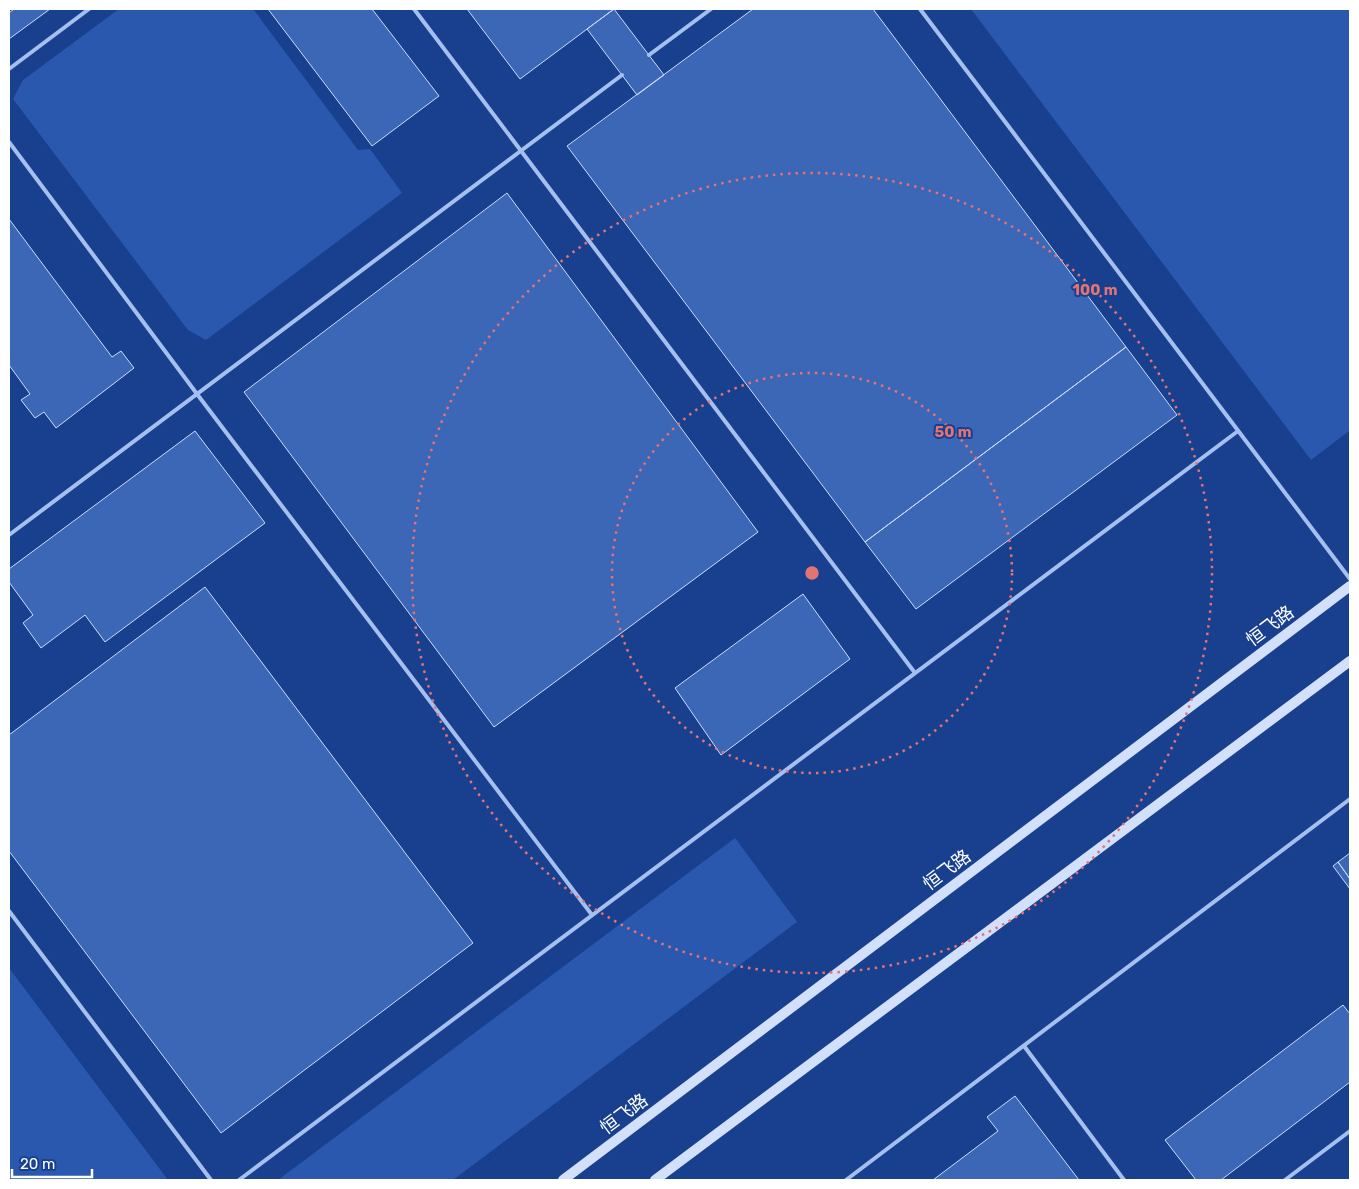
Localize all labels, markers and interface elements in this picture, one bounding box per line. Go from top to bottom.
text: 100 m [1073,281,1117,299]
text: 50 m [935,423,971,441]
centre of rings [803,564,821,582]
street label: 恒飞路 [1242,601,1298,651]
street label: 恒飞路 [919,845,975,895]
street label: 恒飞路 [596,1089,652,1139]
scale bar [12,1146,92,1178]
text: 20 m [20,1155,55,1173]

